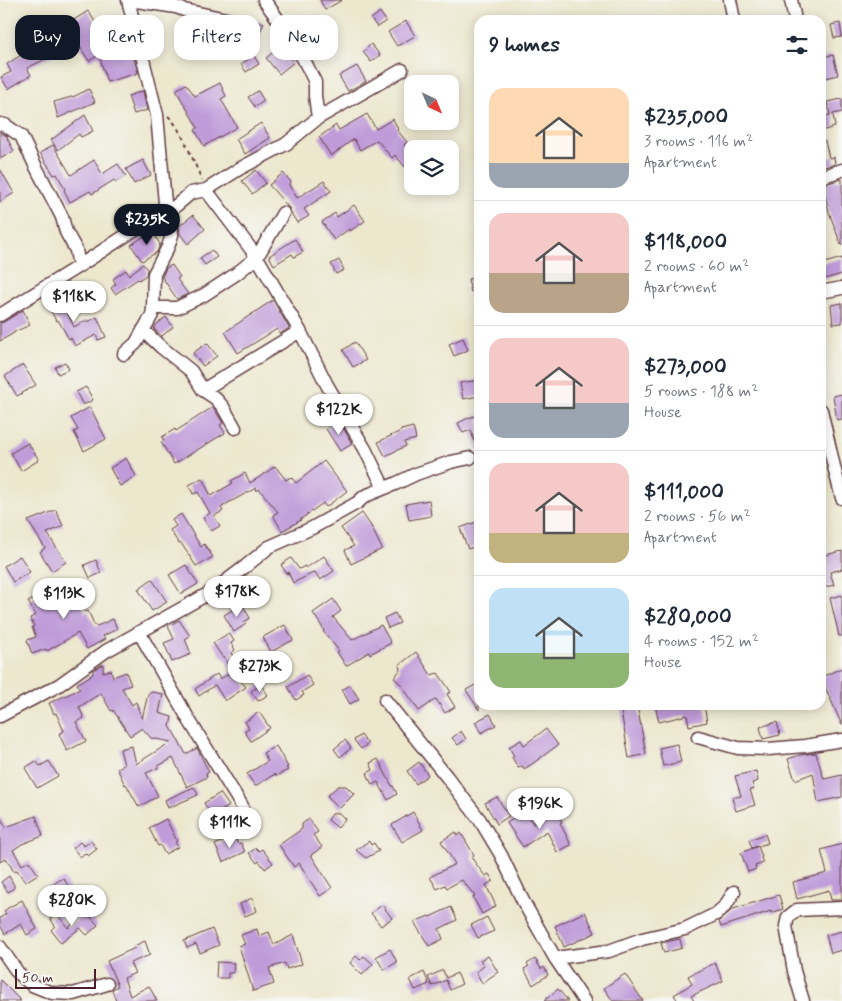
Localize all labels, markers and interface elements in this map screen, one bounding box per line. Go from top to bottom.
chip: Buy [15,15,80,60]
chip: Rent [90,15,164,60]
chip: Filters [174,15,260,60]
chip: New [270,15,338,60]
text: 9 homes [489,31,560,59]
icon: filters [783,31,811,59]
north arrow [404,75,459,130]
map controls [404,75,459,195]
text: $235,000 [644,103,728,131]
icon: home [529,108,589,168]
text: 3 rooms · 116 m² [644,131,753,152]
button: layers [404,140,459,195]
text: Apartment [644,152,717,173]
pin: $235K [112,204,182,246]
text: $235K [125,209,169,230]
text: $118,000 [644,228,727,256]
icon: home [529,233,589,293]
text: 2 rooms · 60 m² [644,256,749,277]
text: Apartment [644,277,717,298]
pin: $118K [39,280,109,323]
text: $118K [52,286,96,307]
text: $273,000 [644,353,727,381]
icon: home [529,358,589,418]
text: 5 rooms · 188 m² [644,381,758,402]
pin: $122K [304,394,374,436]
text: $122K [316,399,362,420]
text: House [644,402,682,423]
text: $111,000 [644,478,724,506]
icon: home [529,483,589,543]
text: 2 rooms · 56 m² [644,506,751,527]
text: Apartment [644,527,717,548]
pin: $178K [202,576,272,618]
pin: $113K [29,578,99,620]
text: $178K [215,581,259,602]
text: $113K [43,583,85,604]
text: $280,000 [644,603,732,631]
icon: home [529,608,589,668]
text: 4 rooms · 152 m² [644,631,759,652]
pin: $273K [225,650,295,693]
text: House [644,652,682,673]
text: $273K [238,656,282,677]
pin: $196K [505,788,575,830]
text: $196K [518,793,562,814]
pin: $111K [195,806,265,849]
text: $111K [210,812,250,833]
pin: $280K [37,884,107,927]
text: $280K [49,890,95,911]
scale bar [15,966,96,989]
text: 50 m [22,969,53,987]

